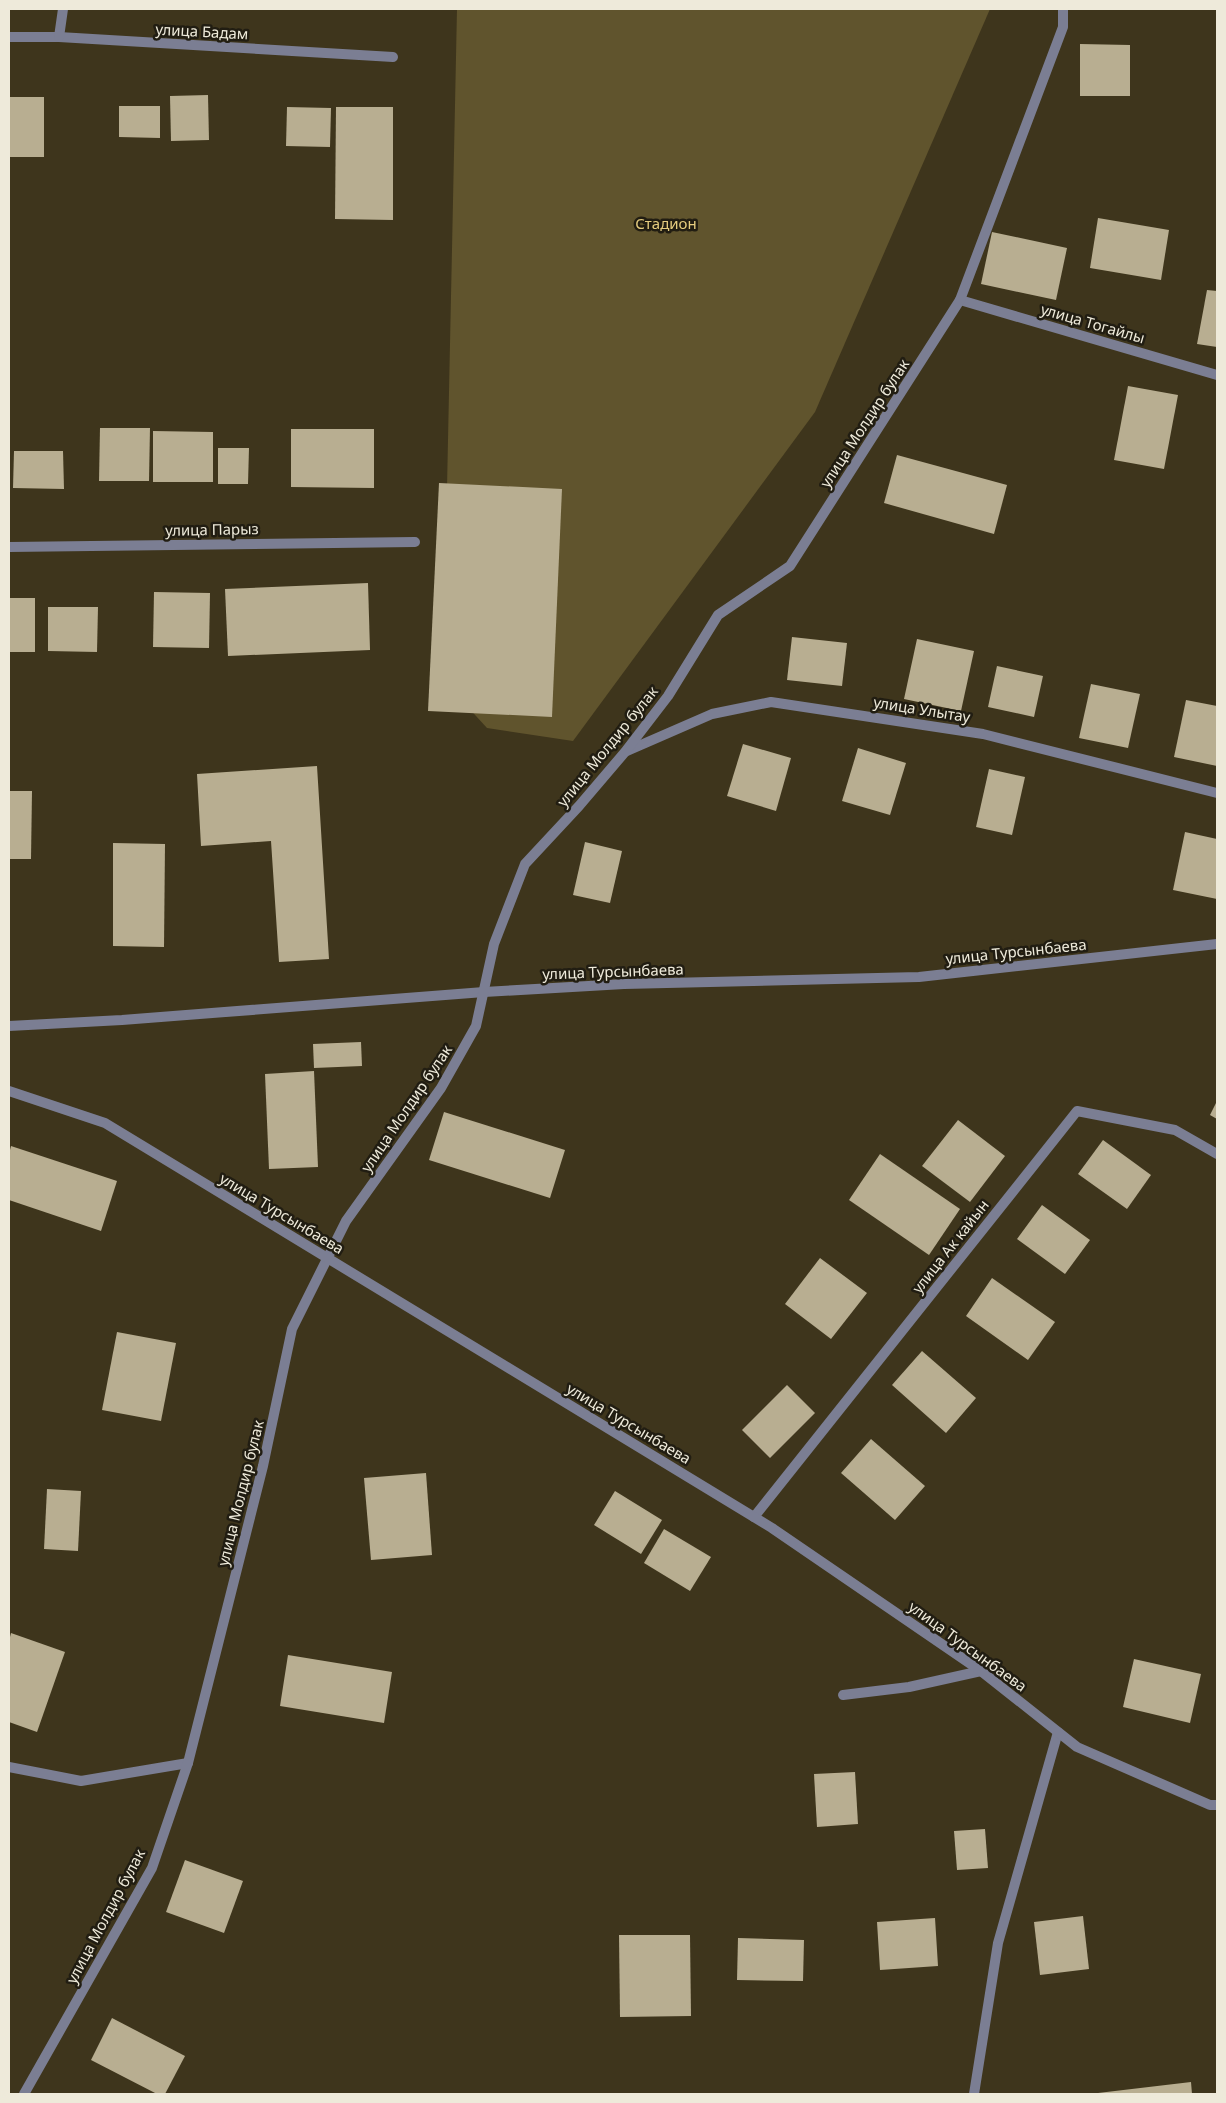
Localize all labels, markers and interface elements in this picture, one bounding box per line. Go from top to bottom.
street label: улица Бадам [155,19,249,43]
park label: Стадион [635,213,697,233]
street label: улица Тогайлы [1039,299,1147,347]
street label: улица Молдир булак [815,355,913,491]
street label: улица Парыз [165,518,259,540]
street label: улица Молдир булак [552,682,662,810]
street label: улица Улытау [872,691,972,727]
street label: улица Турсынбаева [945,934,1087,968]
street label: улица Турсынбаева [542,959,684,983]
street label: улица Молдир булак [356,1040,456,1176]
street label: улица Турсынбаева [216,1168,348,1258]
street label: улица Ак кайын [907,1195,993,1297]
street label: улица Турсынбаева [563,1378,695,1468]
street label: улица Молдир булак [212,1418,268,1568]
street label: улица Турсынбаева [905,1596,1031,1696]
street label: улица Молдир булак [61,1845,149,1987]

